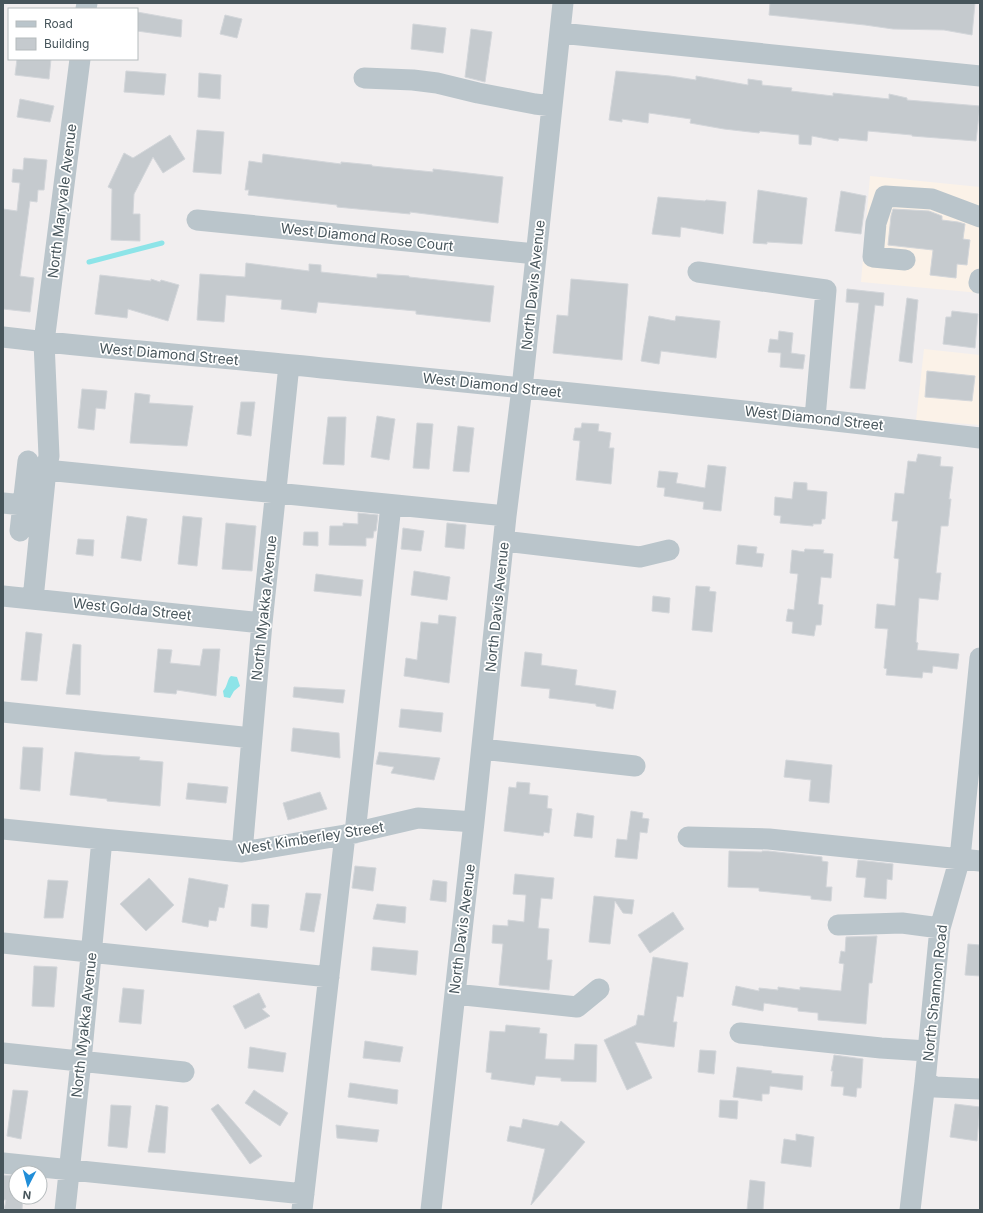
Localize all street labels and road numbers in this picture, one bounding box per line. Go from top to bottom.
street label: North Maryvale Avenue [44,123,79,279]
street label: West Diamond Rose Court [280,219,455,254]
street label: North Davis Avenue [517,219,548,351]
street label: West Diamond Street [99,339,240,368]
street label: West Diamond Street [422,369,563,400]
street label: West Diamond Street [744,402,885,433]
street label: North Myakka Avenue [247,534,280,681]
street label: North Davis Avenue [481,541,512,673]
street label: West Golda Street [72,594,193,623]
street label: West Kimberley Street [237,818,385,857]
street label: North Davis Avenue [445,863,478,995]
street label: North Shannon Road [919,924,950,1062]
street label: North Myakka Avenue [67,951,100,1098]

